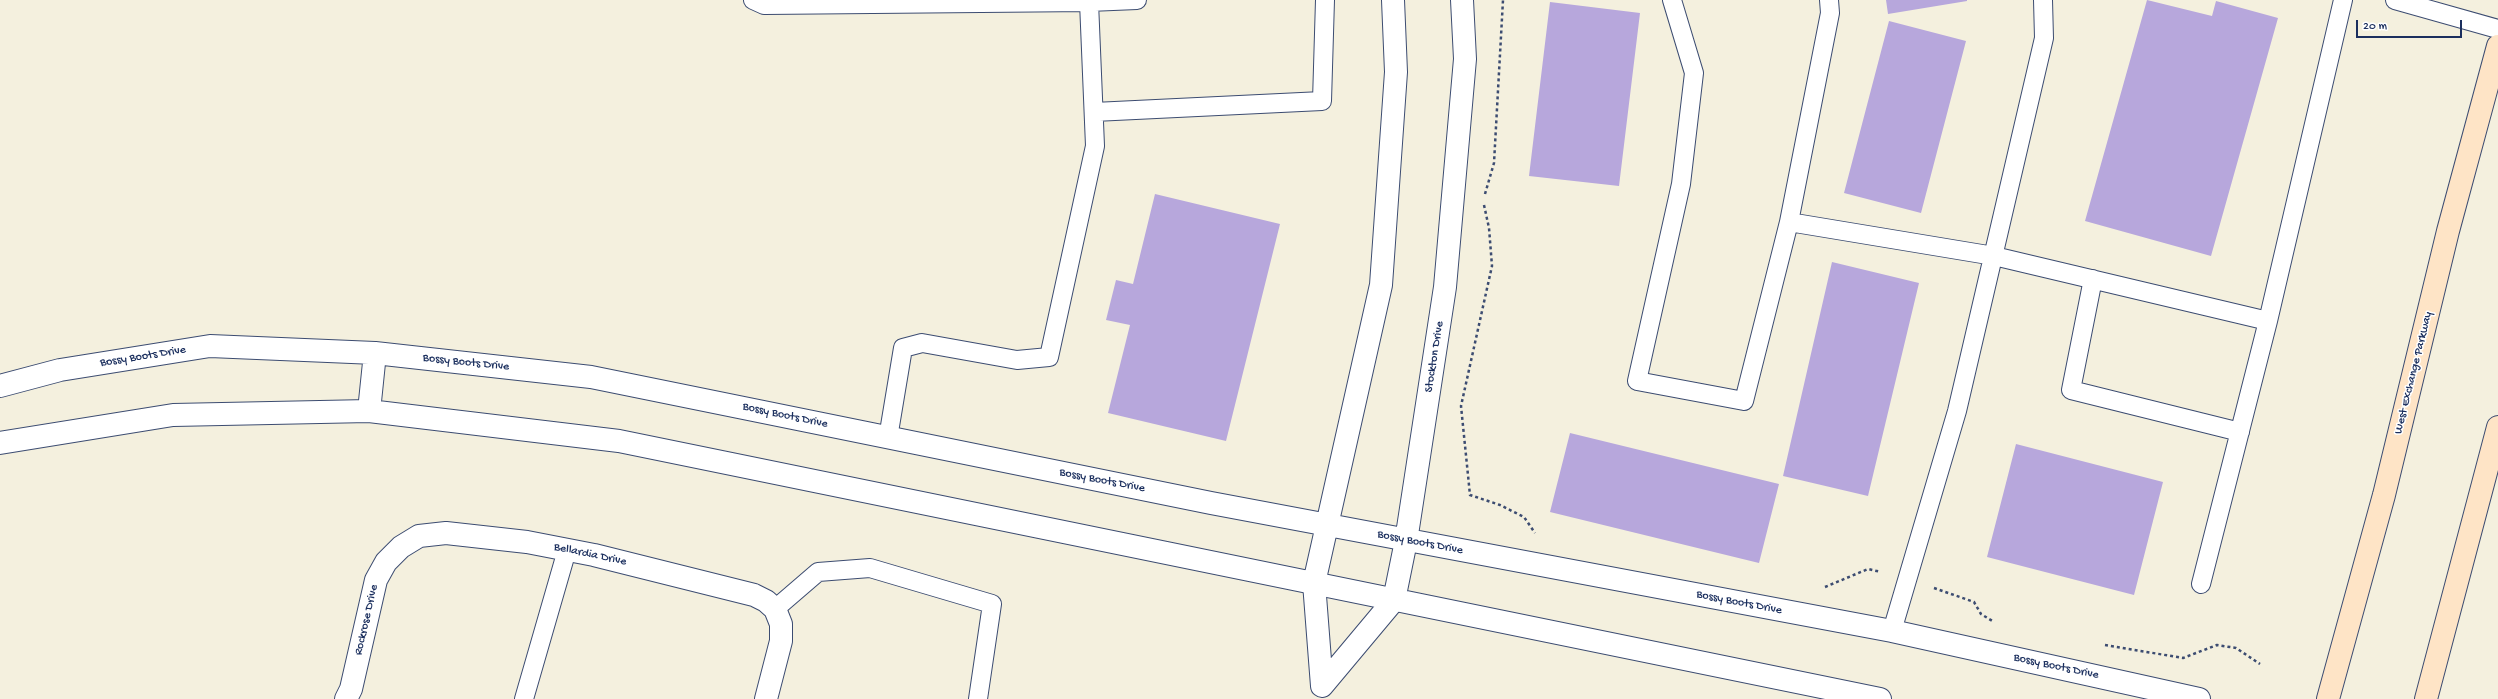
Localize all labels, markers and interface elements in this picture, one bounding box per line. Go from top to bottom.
scale bar [2358,12,2464,38]
text: 20 m [2363,20,2387,34]
street label: West Exchange Parkway [2392,310,2436,436]
street label: Stockton Drive [1422,320,1448,394]
street label: Bossy Boots Drive [99,343,187,371]
street label: Bossy Boots Drive [422,351,510,375]
street label: Bossy Boots Drive [741,400,829,432]
street label: Bossy Boots Drive [1058,466,1146,496]
street label: Bossy Boots Drive [1376,528,1464,558]
street label: Bellardia Drive [552,540,628,570]
street label: Rockrose Drive [352,583,382,657]
street label: Bossy Boots Drive [1695,588,1783,618]
street label: Bossy Boots Drive [2012,651,2100,683]

